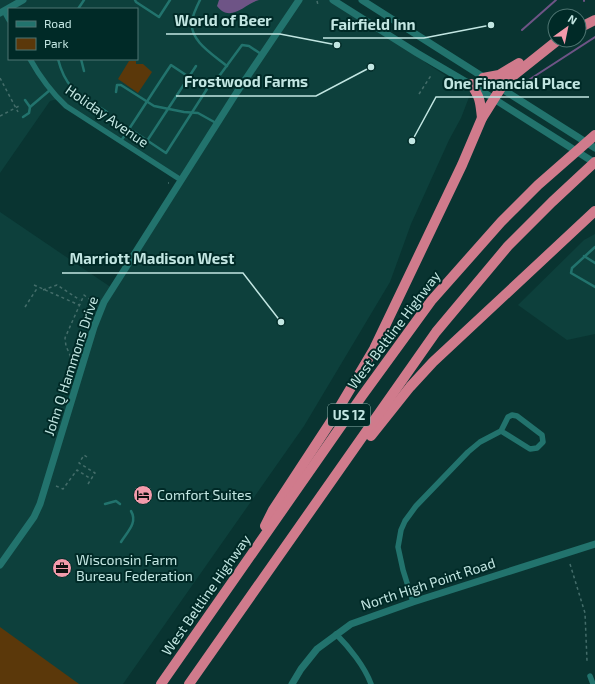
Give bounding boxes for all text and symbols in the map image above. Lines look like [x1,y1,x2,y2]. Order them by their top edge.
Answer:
callout: World of Beer [166,7,280,34]
legend [8,8,138,60]
north arrow [547,8,587,48]
text: World of Beer [174,11,272,29]
callout: Fairfield Inn [323,11,424,38]
text: N [566,12,580,27]
text: Fairfield Inn [330,15,416,33]
text: Road [44,16,72,30]
text: Park [44,36,69,50]
callout: Frostwood Farms [176,69,316,96]
callout: One Financial Place [436,70,589,97]
text: Frostwood Farms [184,72,308,90]
text: One Financial Place [443,74,581,92]
street label: Holiday Avenue [62,81,152,151]
callout: Marriott Madison West [62,246,243,273]
text: Marriott Madison West [70,249,234,267]
street label: West Beltline Highway [344,267,444,392]
street label: John Q Hammons Drive [40,294,101,438]
road number: US 12 [328,404,370,426]
hotel icon: Comfort Suites [132,484,154,506]
place label: Comfort Suites [157,486,252,503]
street label: West Beltline Highway [157,531,254,658]
place label: Wisconsin Farm Bureau Federation [76,551,193,584]
street label: North High Point Road [358,554,497,613]
office icon: Wisconsin Farm Bureau Federation [51,557,73,579]

